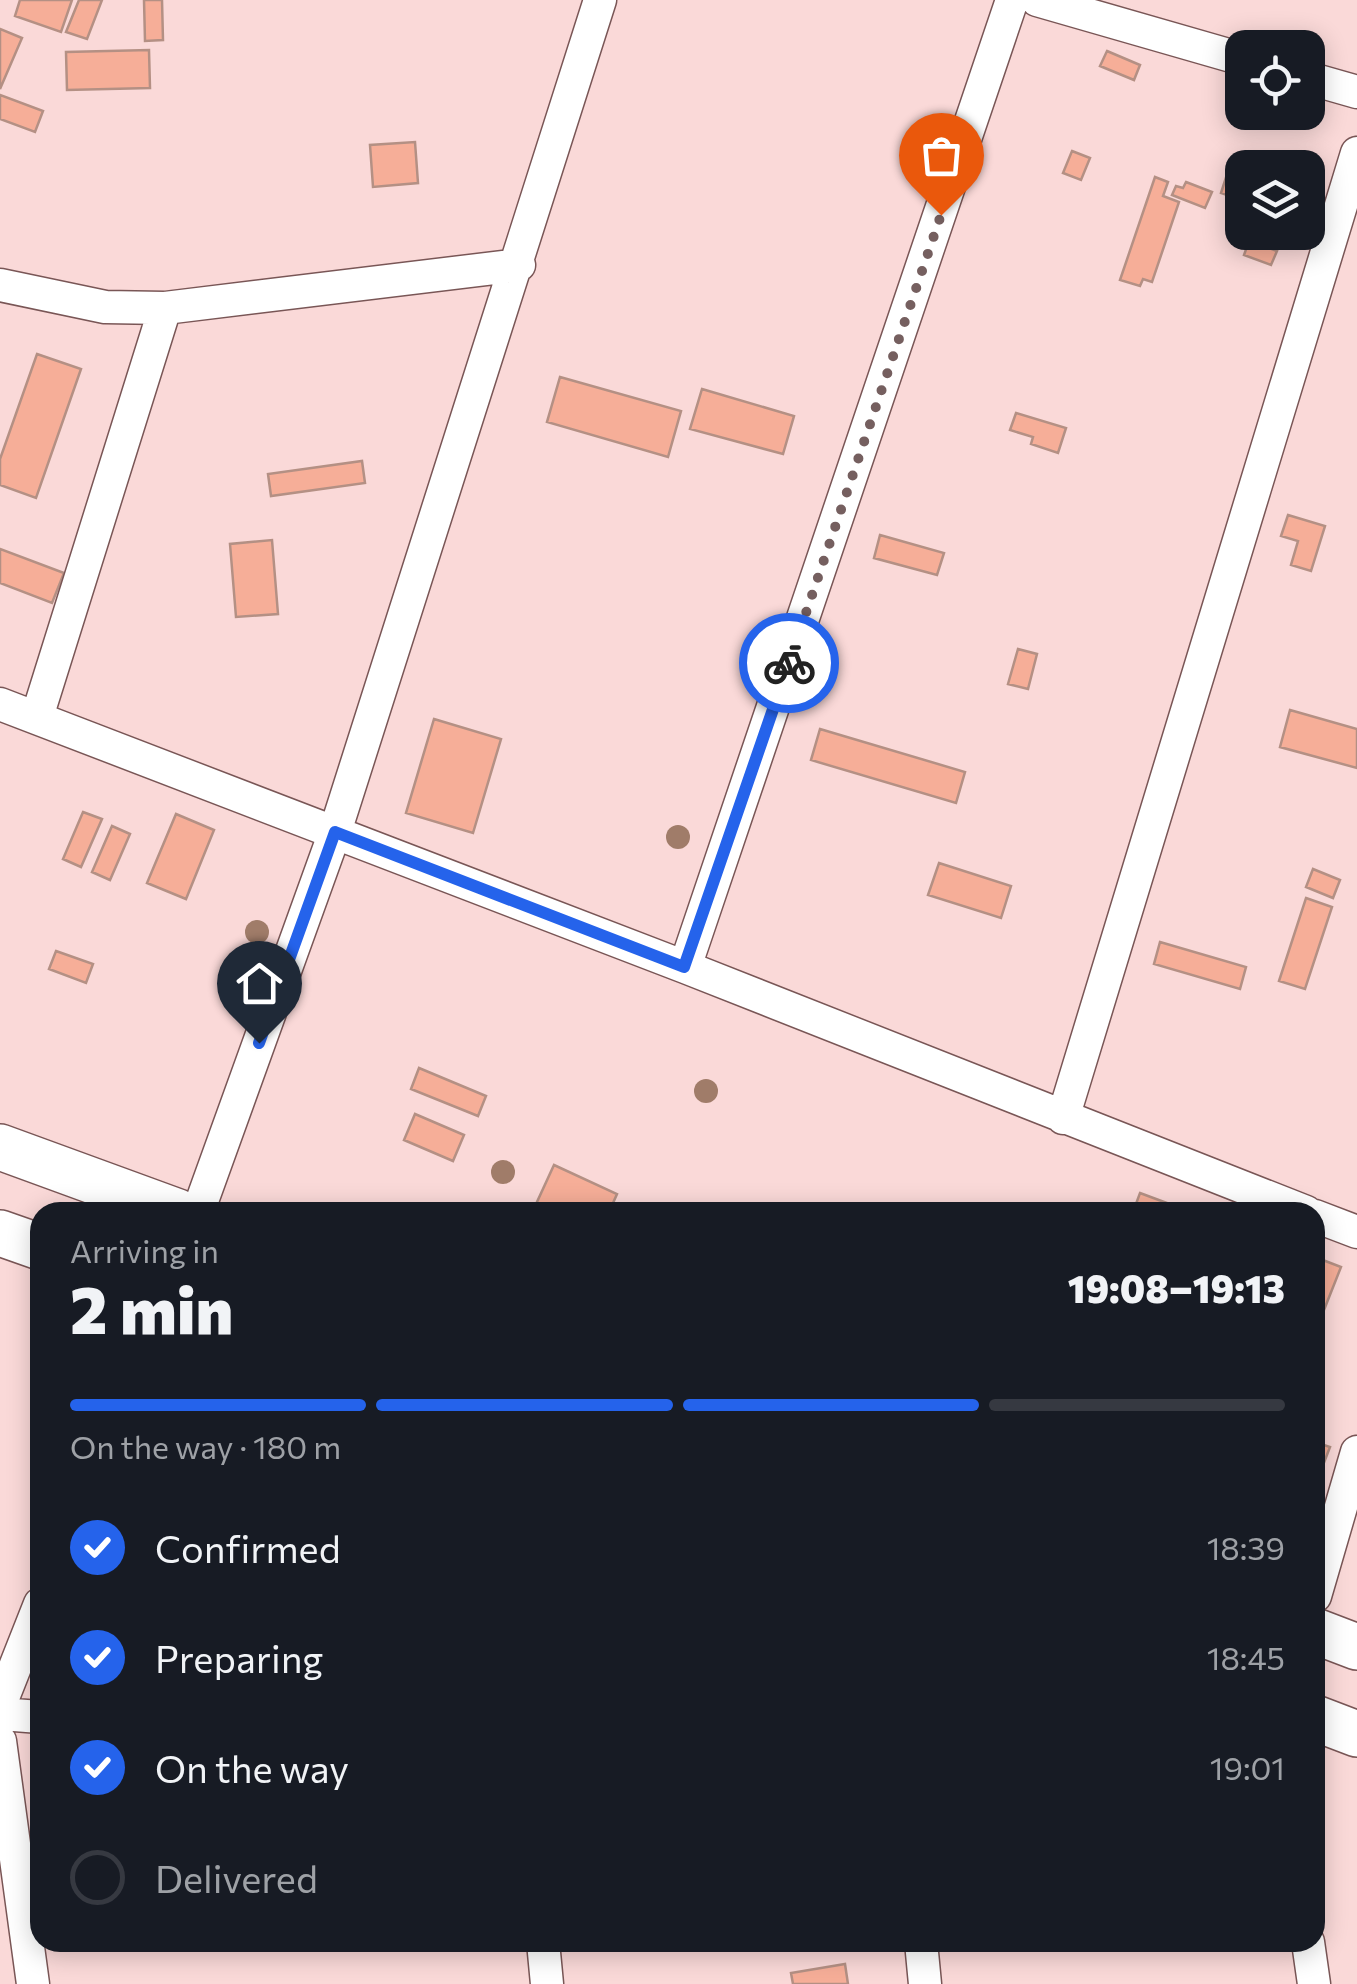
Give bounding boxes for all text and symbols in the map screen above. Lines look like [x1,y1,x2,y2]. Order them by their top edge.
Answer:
map controls [1225,30,1325,250]
button: locate [1225,30,1325,130]
pin [899,113,984,216]
icon: bag [914,128,969,183]
button: layers [1225,150,1325,250]
courier [739,613,839,713]
icon: bike [762,636,817,691]
pin [217,941,302,1044]
icon: home [232,956,287,1011]
text: Arriving in [70,1230,219,1270]
text: 19:08–19:13 [1068,1264,1285,1311]
text: 2 min [70,1268,233,1347]
text: On the way · 180 m [70,1426,341,1466]
icon: check [70,1520,125,1575]
text: Confirmed [155,1524,341,1571]
text: 18:39 [1207,1527,1285,1567]
icon: check [70,1630,125,1685]
text: Preparing [155,1634,323,1681]
text: 18:45 [1207,1637,1285,1677]
icon: check [70,1740,125,1795]
text: On the way [155,1744,349,1791]
text: 19:01 [1210,1747,1285,1787]
text: Delivered [155,1854,318,1901]

